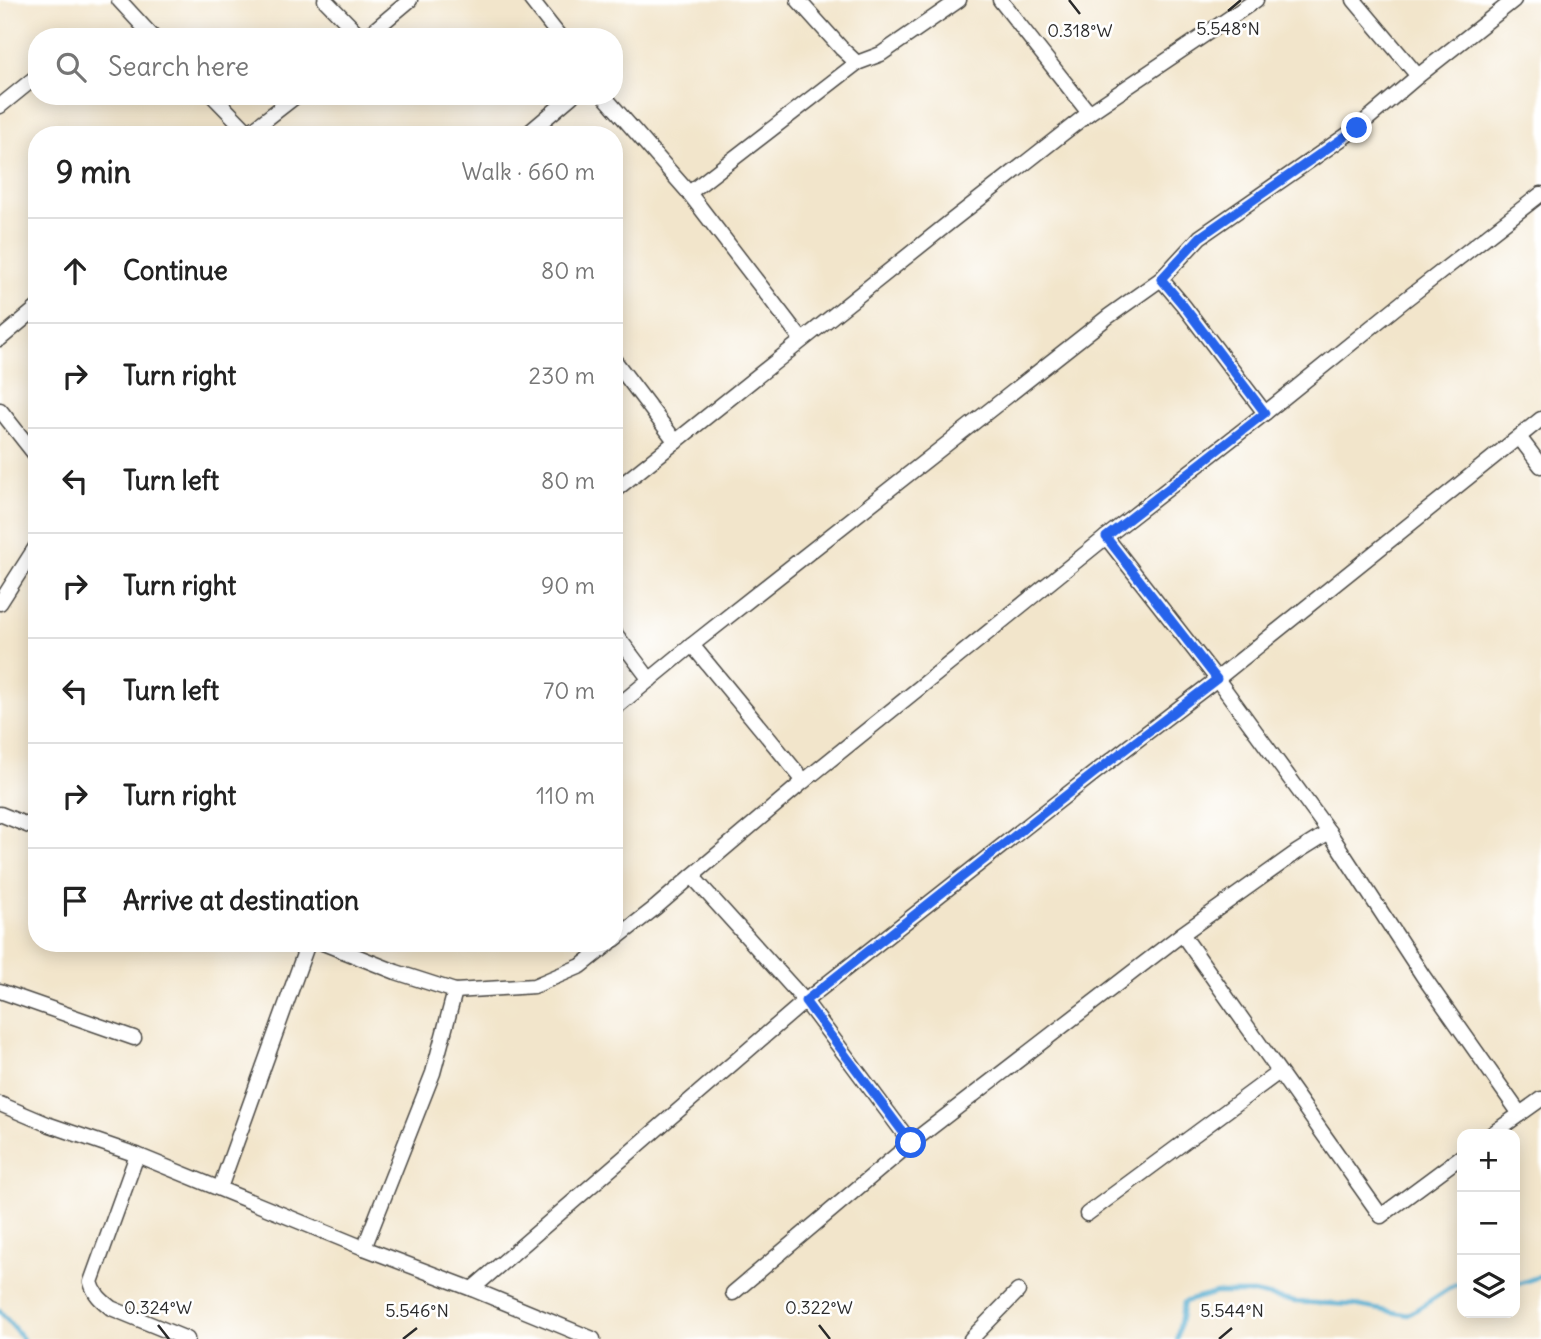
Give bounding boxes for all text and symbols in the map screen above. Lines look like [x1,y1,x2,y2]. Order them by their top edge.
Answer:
text: 5.548°N [1196,17,1260,40]
text: 0.318°W [1047,19,1113,42]
search box [28,28,623,105]
icon: search [52,48,90,86]
text: Search here [108,50,249,83]
route end [1341,112,1372,143]
text: 9 min [56,153,131,191]
text: Walk · 660 m [461,157,595,186]
icon: ahead [56,252,94,290]
text: Continue [123,254,228,287]
text: 80 m [541,256,595,285]
icon: right [56,357,94,395]
text: Turn right [123,359,236,392]
text: 230 m [529,361,595,390]
icon: left [56,462,94,500]
text: Turn left [123,464,219,497]
text: 80 m [541,466,595,495]
icon: right [56,567,94,605]
text: Turn right [123,569,236,602]
text: 90 m [541,571,595,600]
icon: left [56,672,94,710]
text: Turn left [123,674,219,707]
text: 70 m [543,676,595,705]
icon: right [56,777,94,815]
text: Turn right [123,779,236,812]
text: 110 m [536,781,595,810]
icon: arrive [56,882,94,920]
text: Arrive at destination [123,884,359,917]
route start [895,1127,926,1158]
map controls [1457,1129,1520,1318]
button: + [1457,1129,1520,1192]
button: − [1457,1192,1520,1255]
button: layers [1457,1255,1520,1318]
text: 0.324°W [124,1296,192,1319]
text: 0.322°W [785,1296,853,1319]
text: 5.546°N [385,1299,449,1322]
text: 5.544°N [1200,1299,1264,1322]

